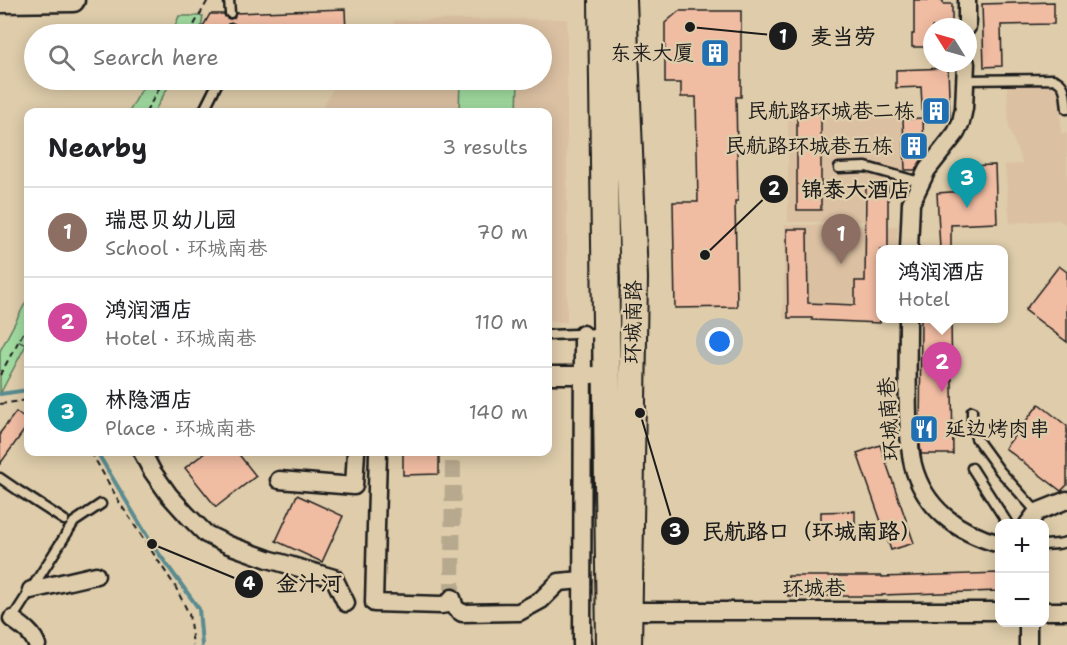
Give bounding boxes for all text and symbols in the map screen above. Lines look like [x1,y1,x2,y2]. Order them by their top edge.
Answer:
callout: 麦当劳 [768,16,888,56]
north arrow [923,18,977,72]
text: 麦当劳 [810,22,876,51]
search box [24,24,552,90]
text: 1 [779,25,787,49]
building icon: 东来大厦 [699,37,731,69]
place label: 东来大厦 [610,39,694,67]
icon: search [45,41,78,74]
text: Search here [93,43,219,72]
building icon: 民航路环城巷二栋 [920,95,952,127]
place label: 民航路环城巷二栋 [747,97,915,125]
text: Nearby [48,130,147,165]
building icon: 民航路环城巷五栋 [898,130,930,162]
place label: 民航路环城巷五栋 [725,132,893,160]
text: 3 results [442,134,528,160]
pin: 3 [948,158,986,208]
callout: 锦泰大酒店 [759,169,923,209]
text: 锦泰大酒店 [801,175,911,204]
text: 2 [768,177,781,201]
text: 瑞思贝幼儿园 [105,205,237,234]
pin: 1 [822,214,860,264]
text: 1 [63,219,72,245]
text: 70 m [476,219,528,245]
text: School · 环城南巷 [105,235,267,261]
popup [876,245,1008,323]
text: 鸿润酒店 [898,257,986,286]
street label: 环城南路 [618,280,648,364]
text: Hotel [898,286,950,312]
text: 鸿润酒店 [105,295,193,324]
text: 2 [61,309,75,335]
text: 110 m [474,309,528,335]
text: Hotel · 环城南巷 [105,325,256,351]
your location [705,327,734,356]
pin: 2 [922,342,962,392]
street label: 环城南巷 [872,376,906,462]
text: 林隐酒店 [105,385,193,414]
text: 3 [61,399,75,425]
text: 140 m [469,399,528,425]
restaurant icon: 延边烤肉串 [908,413,940,445]
text: Place · 环城南巷 [105,415,255,441]
place label: 延边烤肉串 [945,415,1050,443]
callout: 民航路口（环城南路） [660,511,934,551]
text: 民航路口（环城南路） [702,517,922,546]
text: 3 [669,519,681,543]
map controls [995,519,1049,627]
button: + [995,519,1049,573]
callout: 金汁河 [234,564,354,604]
text: 金汁河 [276,569,342,598]
text: 4 [243,572,256,596]
button: − [995,573,1049,627]
street label: 环城巷 [783,574,846,602]

